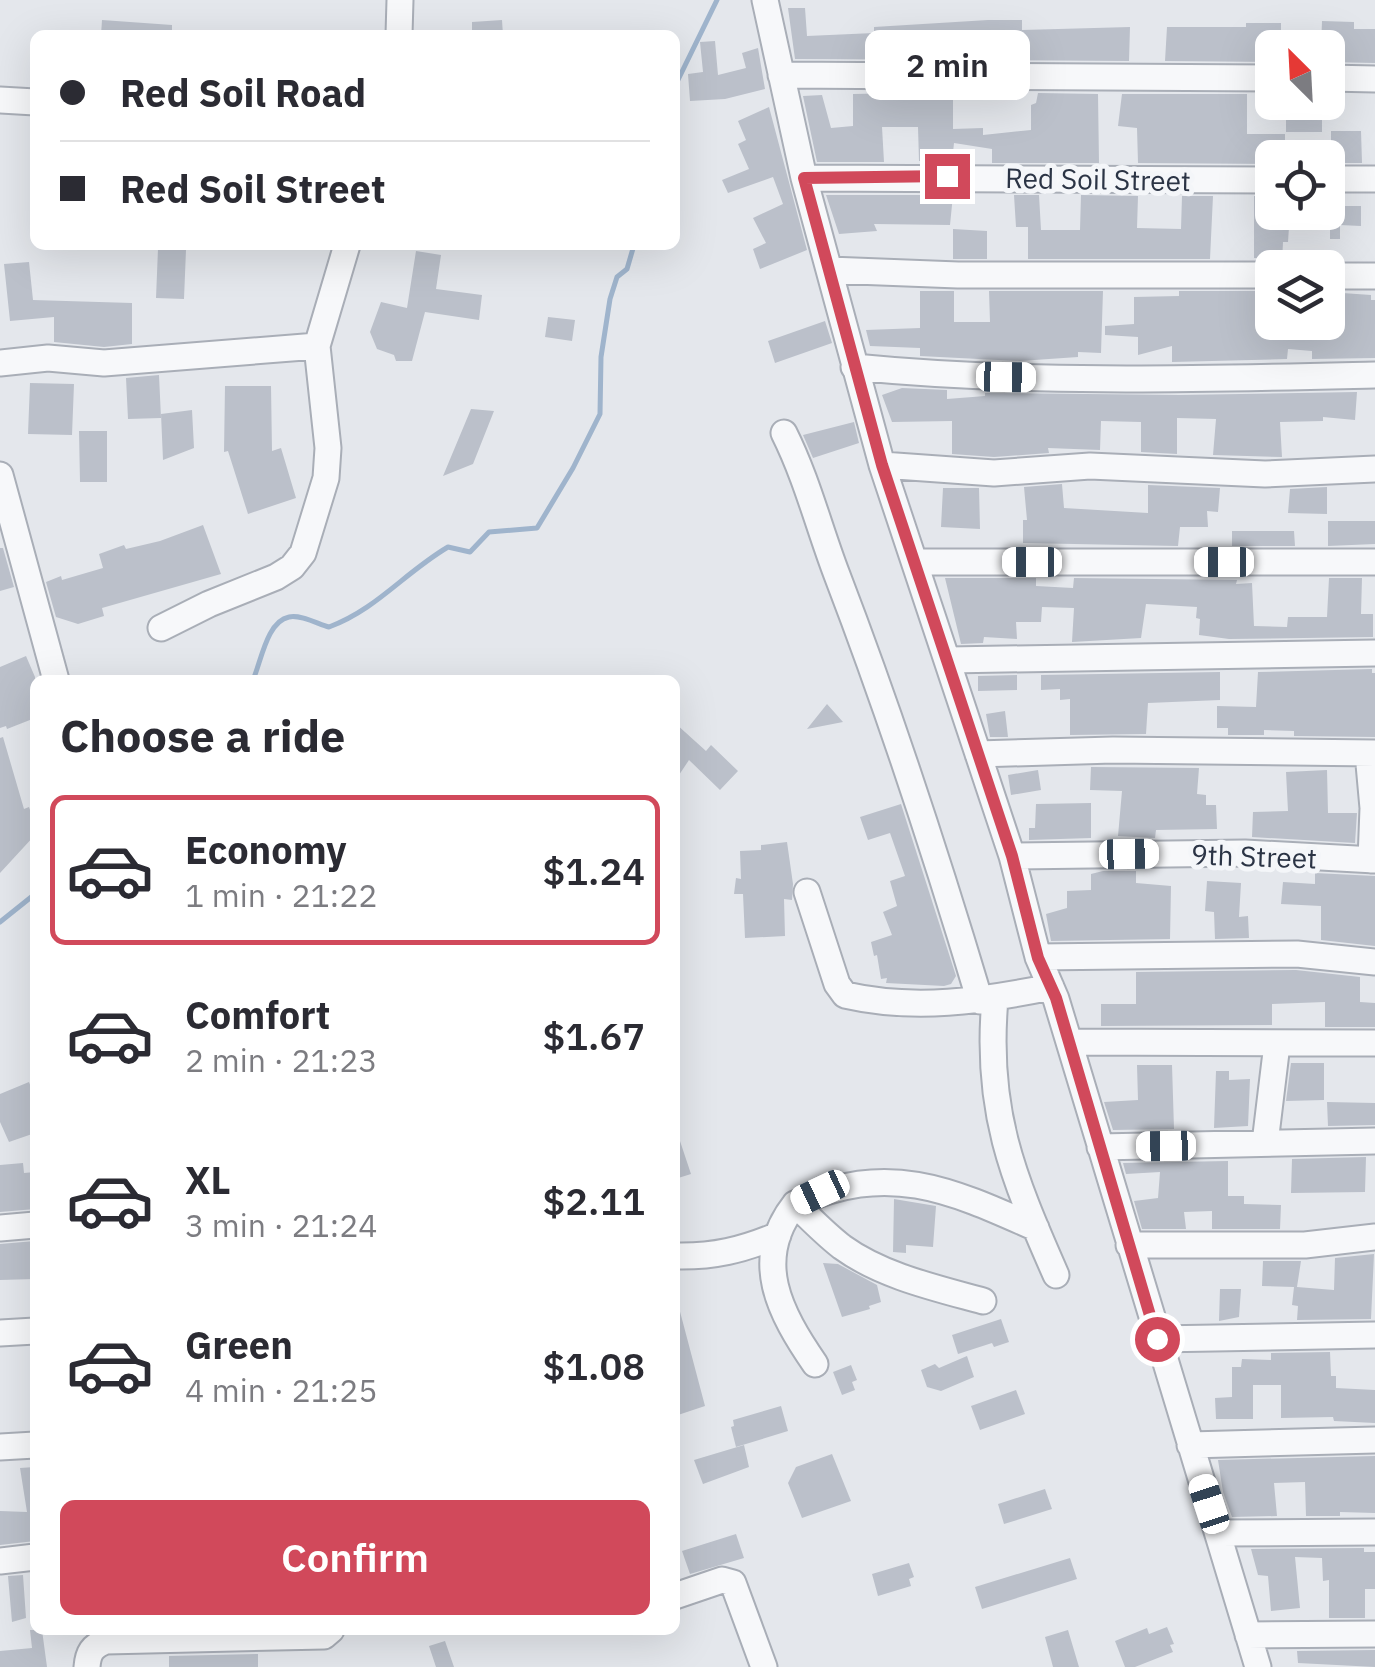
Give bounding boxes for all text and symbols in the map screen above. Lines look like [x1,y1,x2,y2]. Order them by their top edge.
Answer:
north arrow [1255,30,1345,120]
map controls [1255,30,1345,340]
callout: 2 min [864,31,1030,101]
text: 2 min [906,44,989,86]
text: Red Soil Road [120,68,366,117]
button: locate [1255,140,1345,230]
route end [925,154,970,199]
street label: Red Soil Street [1005,159,1191,199]
text: Red Soil Street [120,164,385,213]
button: layers [1255,250,1345,340]
car [976,361,1036,393]
car [1002,547,1062,577]
car [1194,547,1254,577]
text: Choose a ride [60,706,345,764]
icon: car [65,825,155,915]
text: Economy [185,825,347,874]
street label: 9th Street [1190,835,1318,877]
car [1099,838,1159,870]
text: $1.24 [542,846,645,895]
text: 1 min · 21:22 [185,874,378,916]
icon: car [65,990,155,1080]
text: Comfort [185,990,330,1039]
text: $1.67 [542,1011,645,1060]
text: 2 min · 21:23 [185,1039,378,1081]
car [1136,1130,1196,1162]
icon: car [65,1155,155,1245]
text: XL [185,1155,231,1204]
car [786,1166,854,1218]
text: $2.11 [542,1176,645,1225]
text: 3 min · 21:24 [185,1204,378,1246]
route start [1135,1317,1180,1362]
icon: car [65,1320,155,1410]
text: Green [185,1320,293,1369]
text: $1.08 [542,1341,645,1390]
text: 4 min · 21:25 [185,1369,378,1411]
car [1185,1471,1233,1537]
button: Confirm [60,1500,650,1615]

